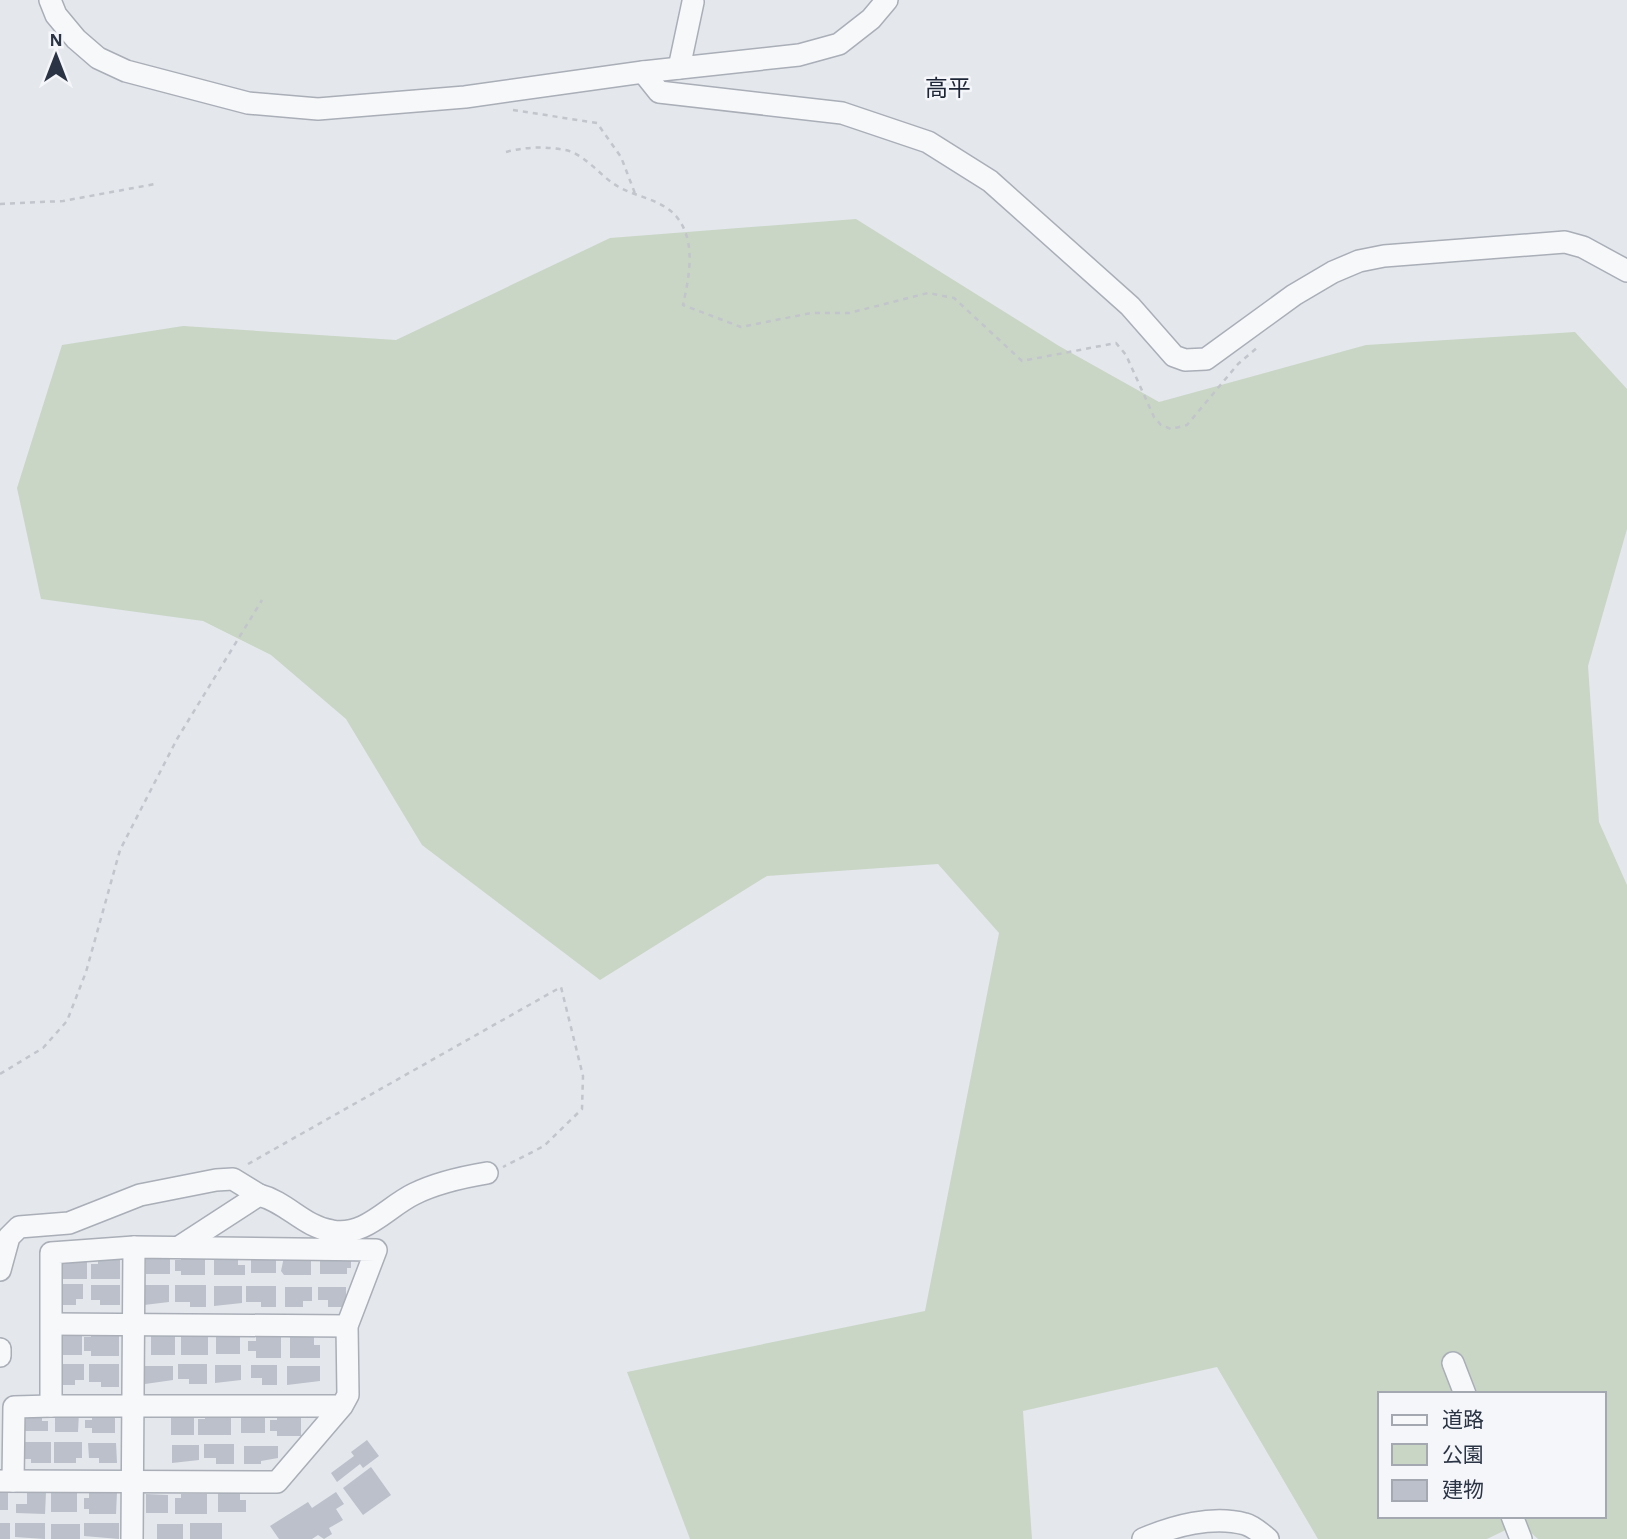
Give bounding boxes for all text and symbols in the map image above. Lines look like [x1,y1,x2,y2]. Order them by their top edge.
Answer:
north arrow [21,21,91,91]
text: N [49,31,63,50]
district label: 高平 [925,76,971,101]
legend [1378,1392,1606,1518]
text: 道路 [1442,1409,1484,1431]
text: 公園 [1442,1445,1484,1466]
text: 建物 [1442,1479,1484,1501]

